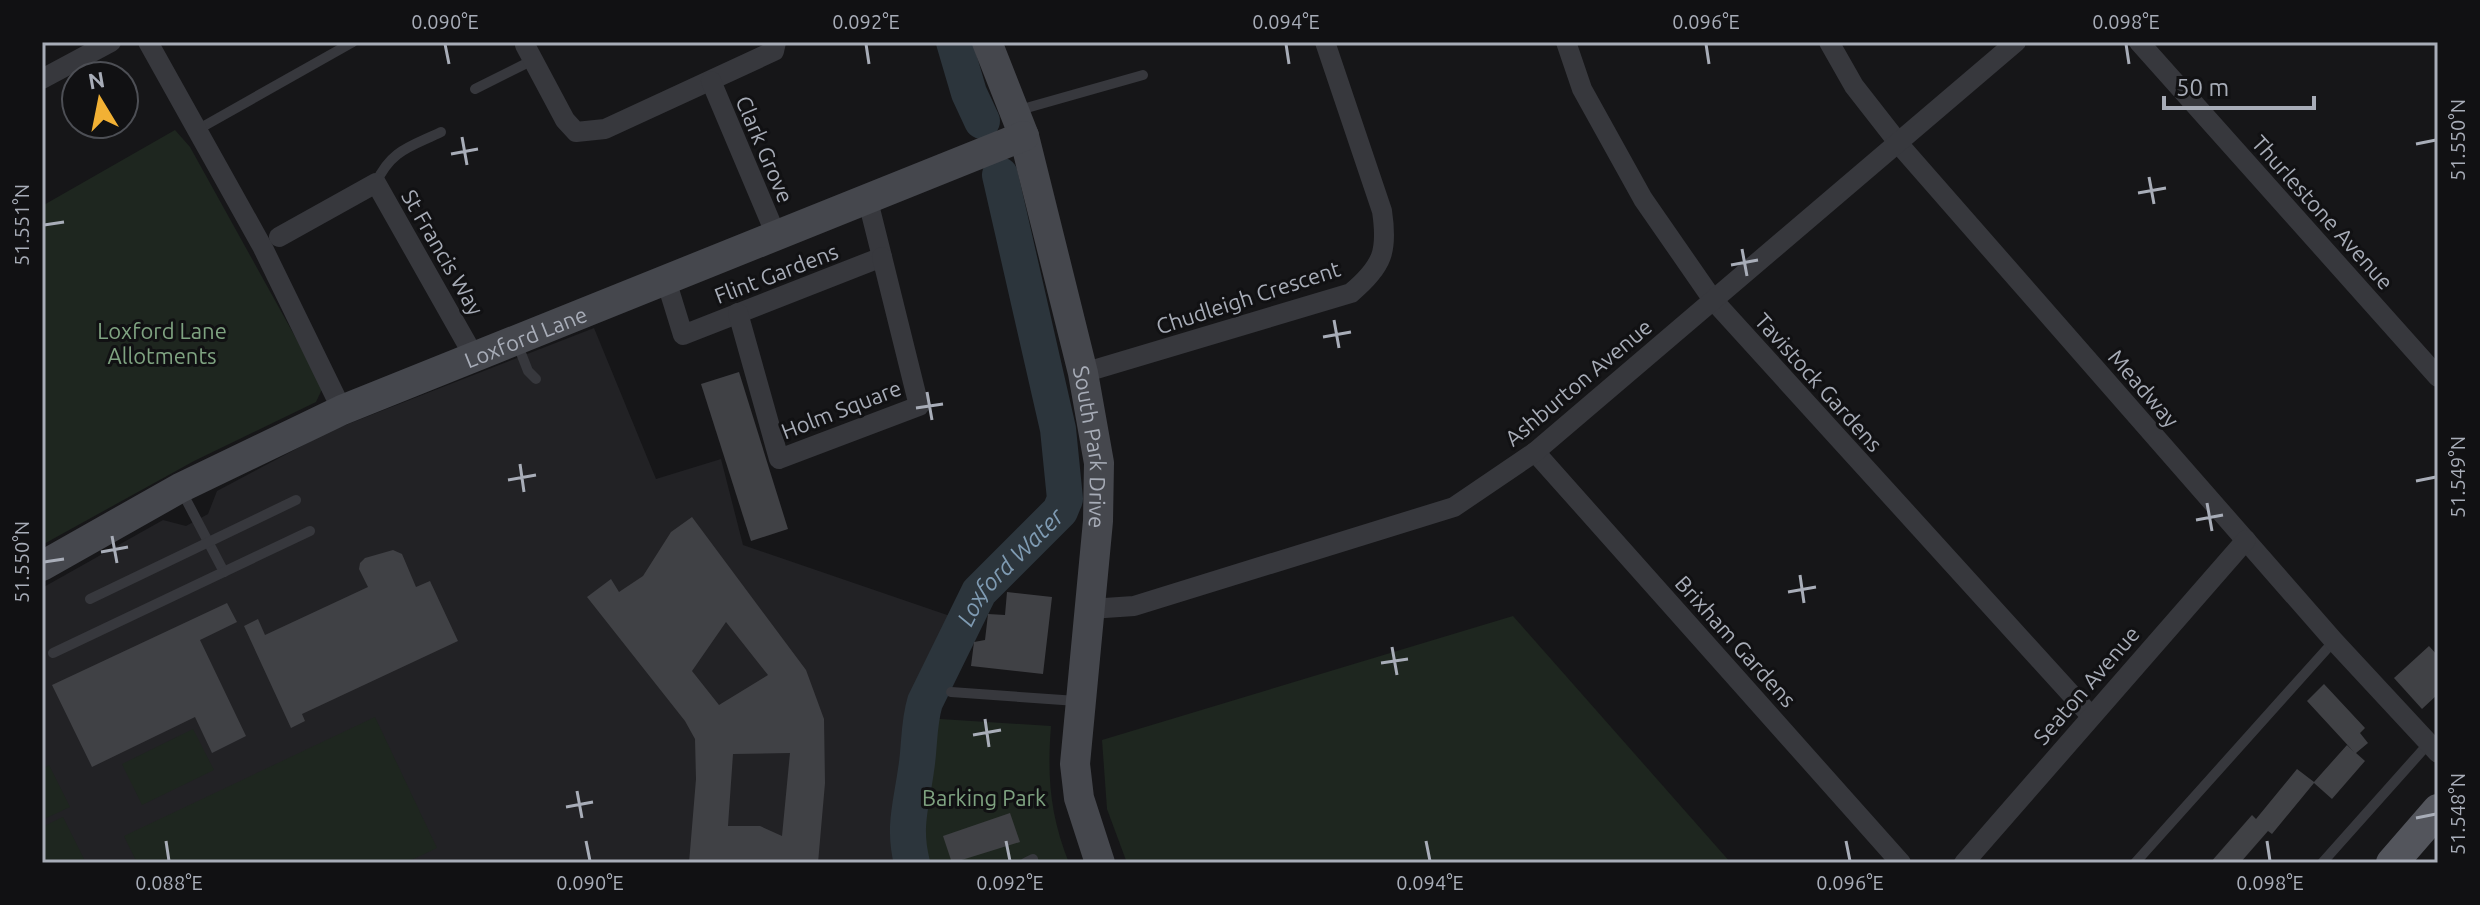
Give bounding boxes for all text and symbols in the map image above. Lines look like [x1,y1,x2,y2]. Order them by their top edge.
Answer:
text: 0.090°E [411,10,479,33]
text: 0.092°E [832,10,900,33]
text: 0.094°E [1252,10,1320,33]
text: 0.096°E [1672,10,1740,33]
text: 0.098°E [2092,10,2160,33]
north arrow [60,60,140,140]
scale bar [2164,60,2314,110]
text: N [86,66,107,94]
text: 50 m [2176,74,2229,101]
street label: Clark Grove [731,92,799,206]
text: 51.550°N [2446,99,2469,181]
street label: Thurlestone Avenue [2247,130,2399,294]
text: 51.551°N [10,184,33,266]
street label: St Francis Way [397,185,489,319]
street label: Flint Gardens [711,238,841,308]
street label: Chudleigh Crescent [1153,255,1343,339]
street label: Loxford Lane [461,301,590,372]
street label: Tavistock Gardens [1750,308,1888,456]
street label: Ashburton Avenue [1500,313,1656,451]
park label: Loxford Lane Allotments [97,318,227,368]
street label: Meadway [2104,344,2185,432]
street label: South Park Drive [1069,363,1112,530]
street label: Holm Square [777,375,905,443]
text: 51.549°N [2446,436,2469,518]
water label: Loxford Water [951,502,1069,630]
text: 51.550°N [10,521,33,603]
street label: Brixham Gardens [1671,570,1801,712]
street label: Seaton Avenue [2028,621,2144,749]
text: 51.548°N [2446,773,2469,855]
park label: Barking Park [922,785,1046,810]
text: 0.088°E [135,871,203,894]
text: 0.090°E [556,871,624,894]
text: 0.092°E [976,871,1044,894]
text: 0.094°E [1396,871,1464,894]
text: 0.096°E [1816,871,1884,894]
text: 0.098°E [2236,871,2304,894]

